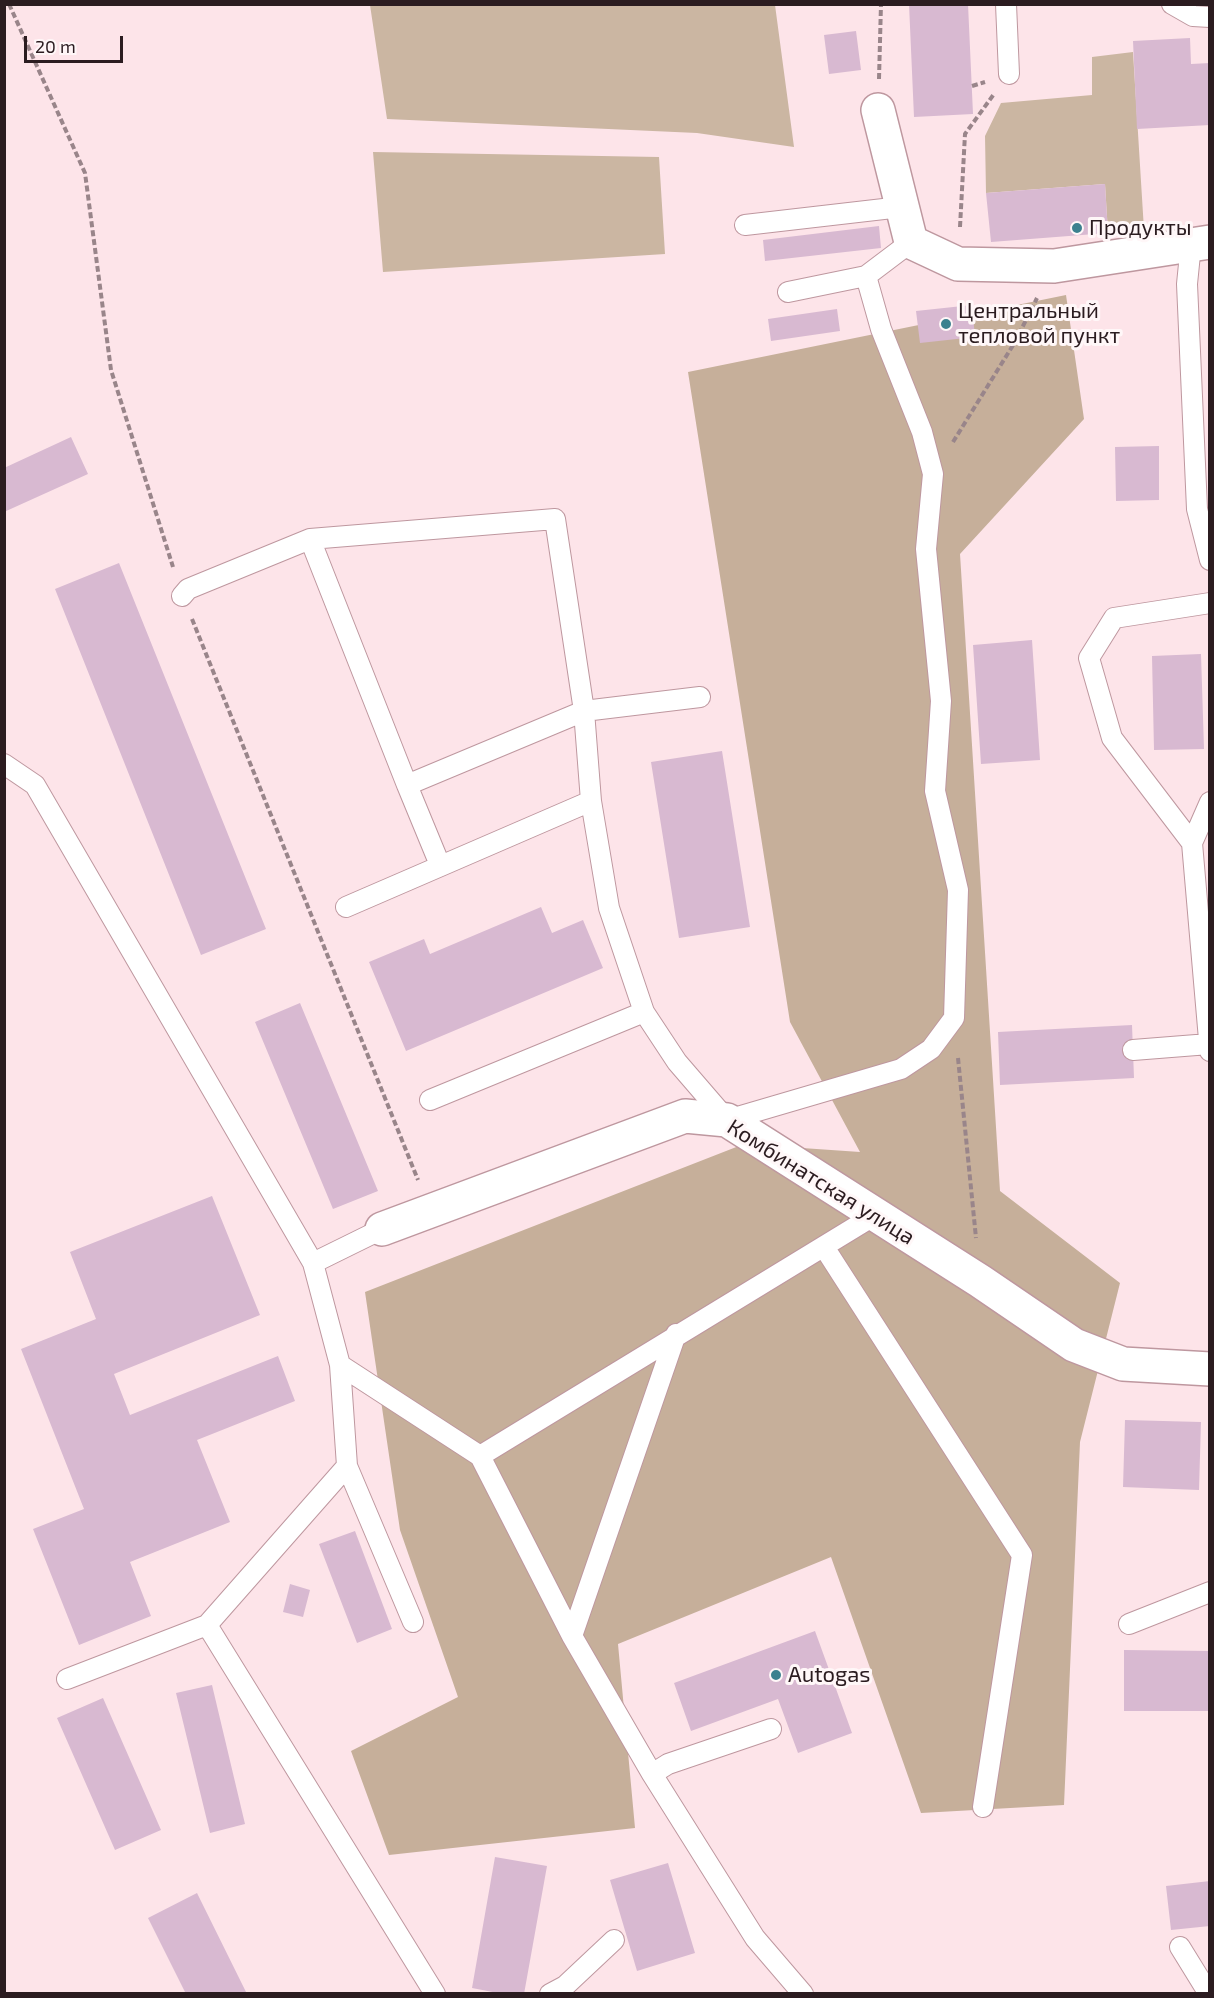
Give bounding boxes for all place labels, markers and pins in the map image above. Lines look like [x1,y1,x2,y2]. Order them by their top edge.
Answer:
place label: Продукты [1089,215,1192,241]
marker: Продукты [1070,221,1084,235]
place label: Центральный тепловой пункт [958,298,1120,350]
marker: Центральный тепловой пункт [939,317,953,331]
place label: Autogas [788,1662,871,1688]
marker: Autogas [769,1668,783,1682]

